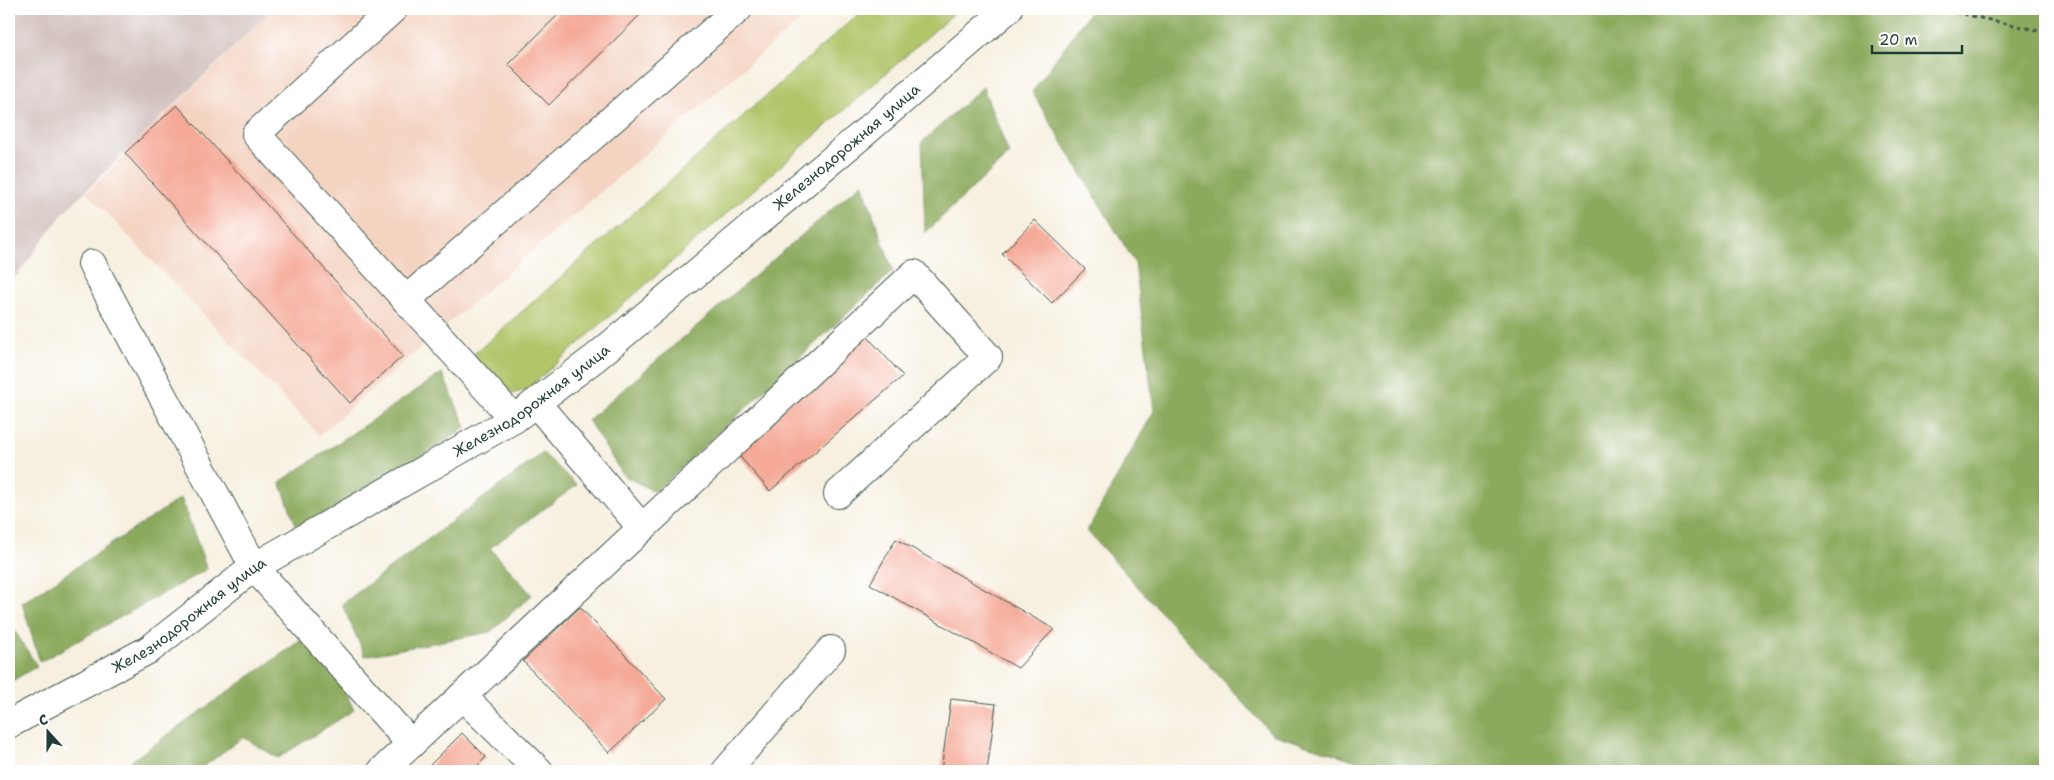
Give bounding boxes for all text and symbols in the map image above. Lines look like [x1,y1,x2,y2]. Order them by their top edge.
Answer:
scale bar [1872,22,1962,54]
text: 20 m [1879,30,1918,50]
street label: Железнодорожная улица [769,79,925,215]
street label: Железнодорожная улица [449,339,615,462]
street label: Железнодорожная улица [108,552,270,678]
north arrow [22,708,72,758]
text: С [36,710,51,730]

